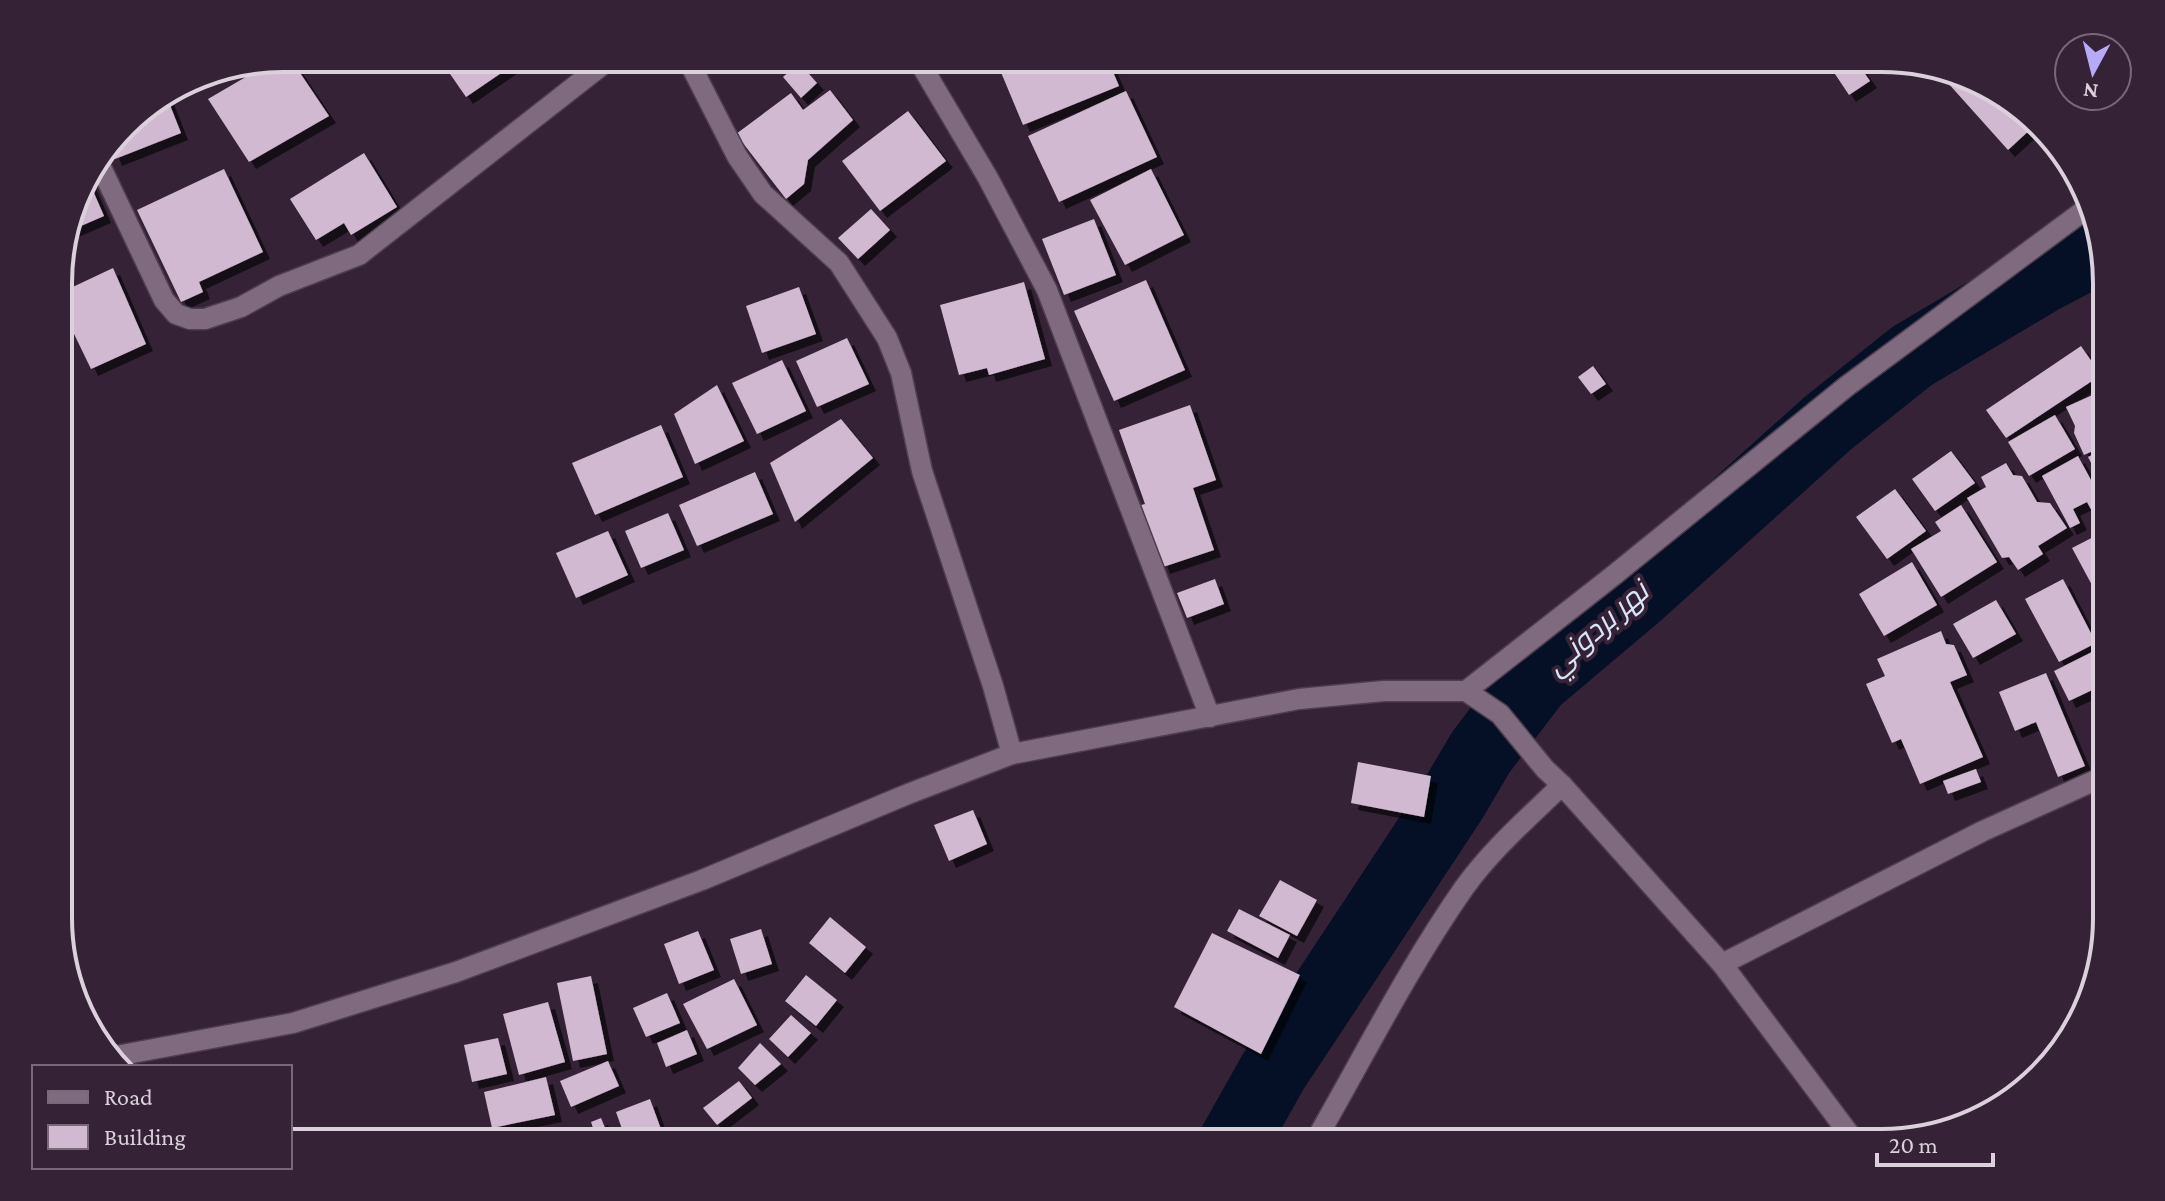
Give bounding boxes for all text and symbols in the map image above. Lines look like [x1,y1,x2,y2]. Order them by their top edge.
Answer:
north arrow [2053,32,2133,112]
text: N [2082,78,2100,105]
water label: نهر بردوني [1539,572,1661,686]
legend [32,1065,292,1169]
text: Road [104,1083,153,1110]
scale bar [1877,1117,1993,1167]
text: Building [104,1123,186,1150]
text: 20 m [1889,1131,1938,1158]

